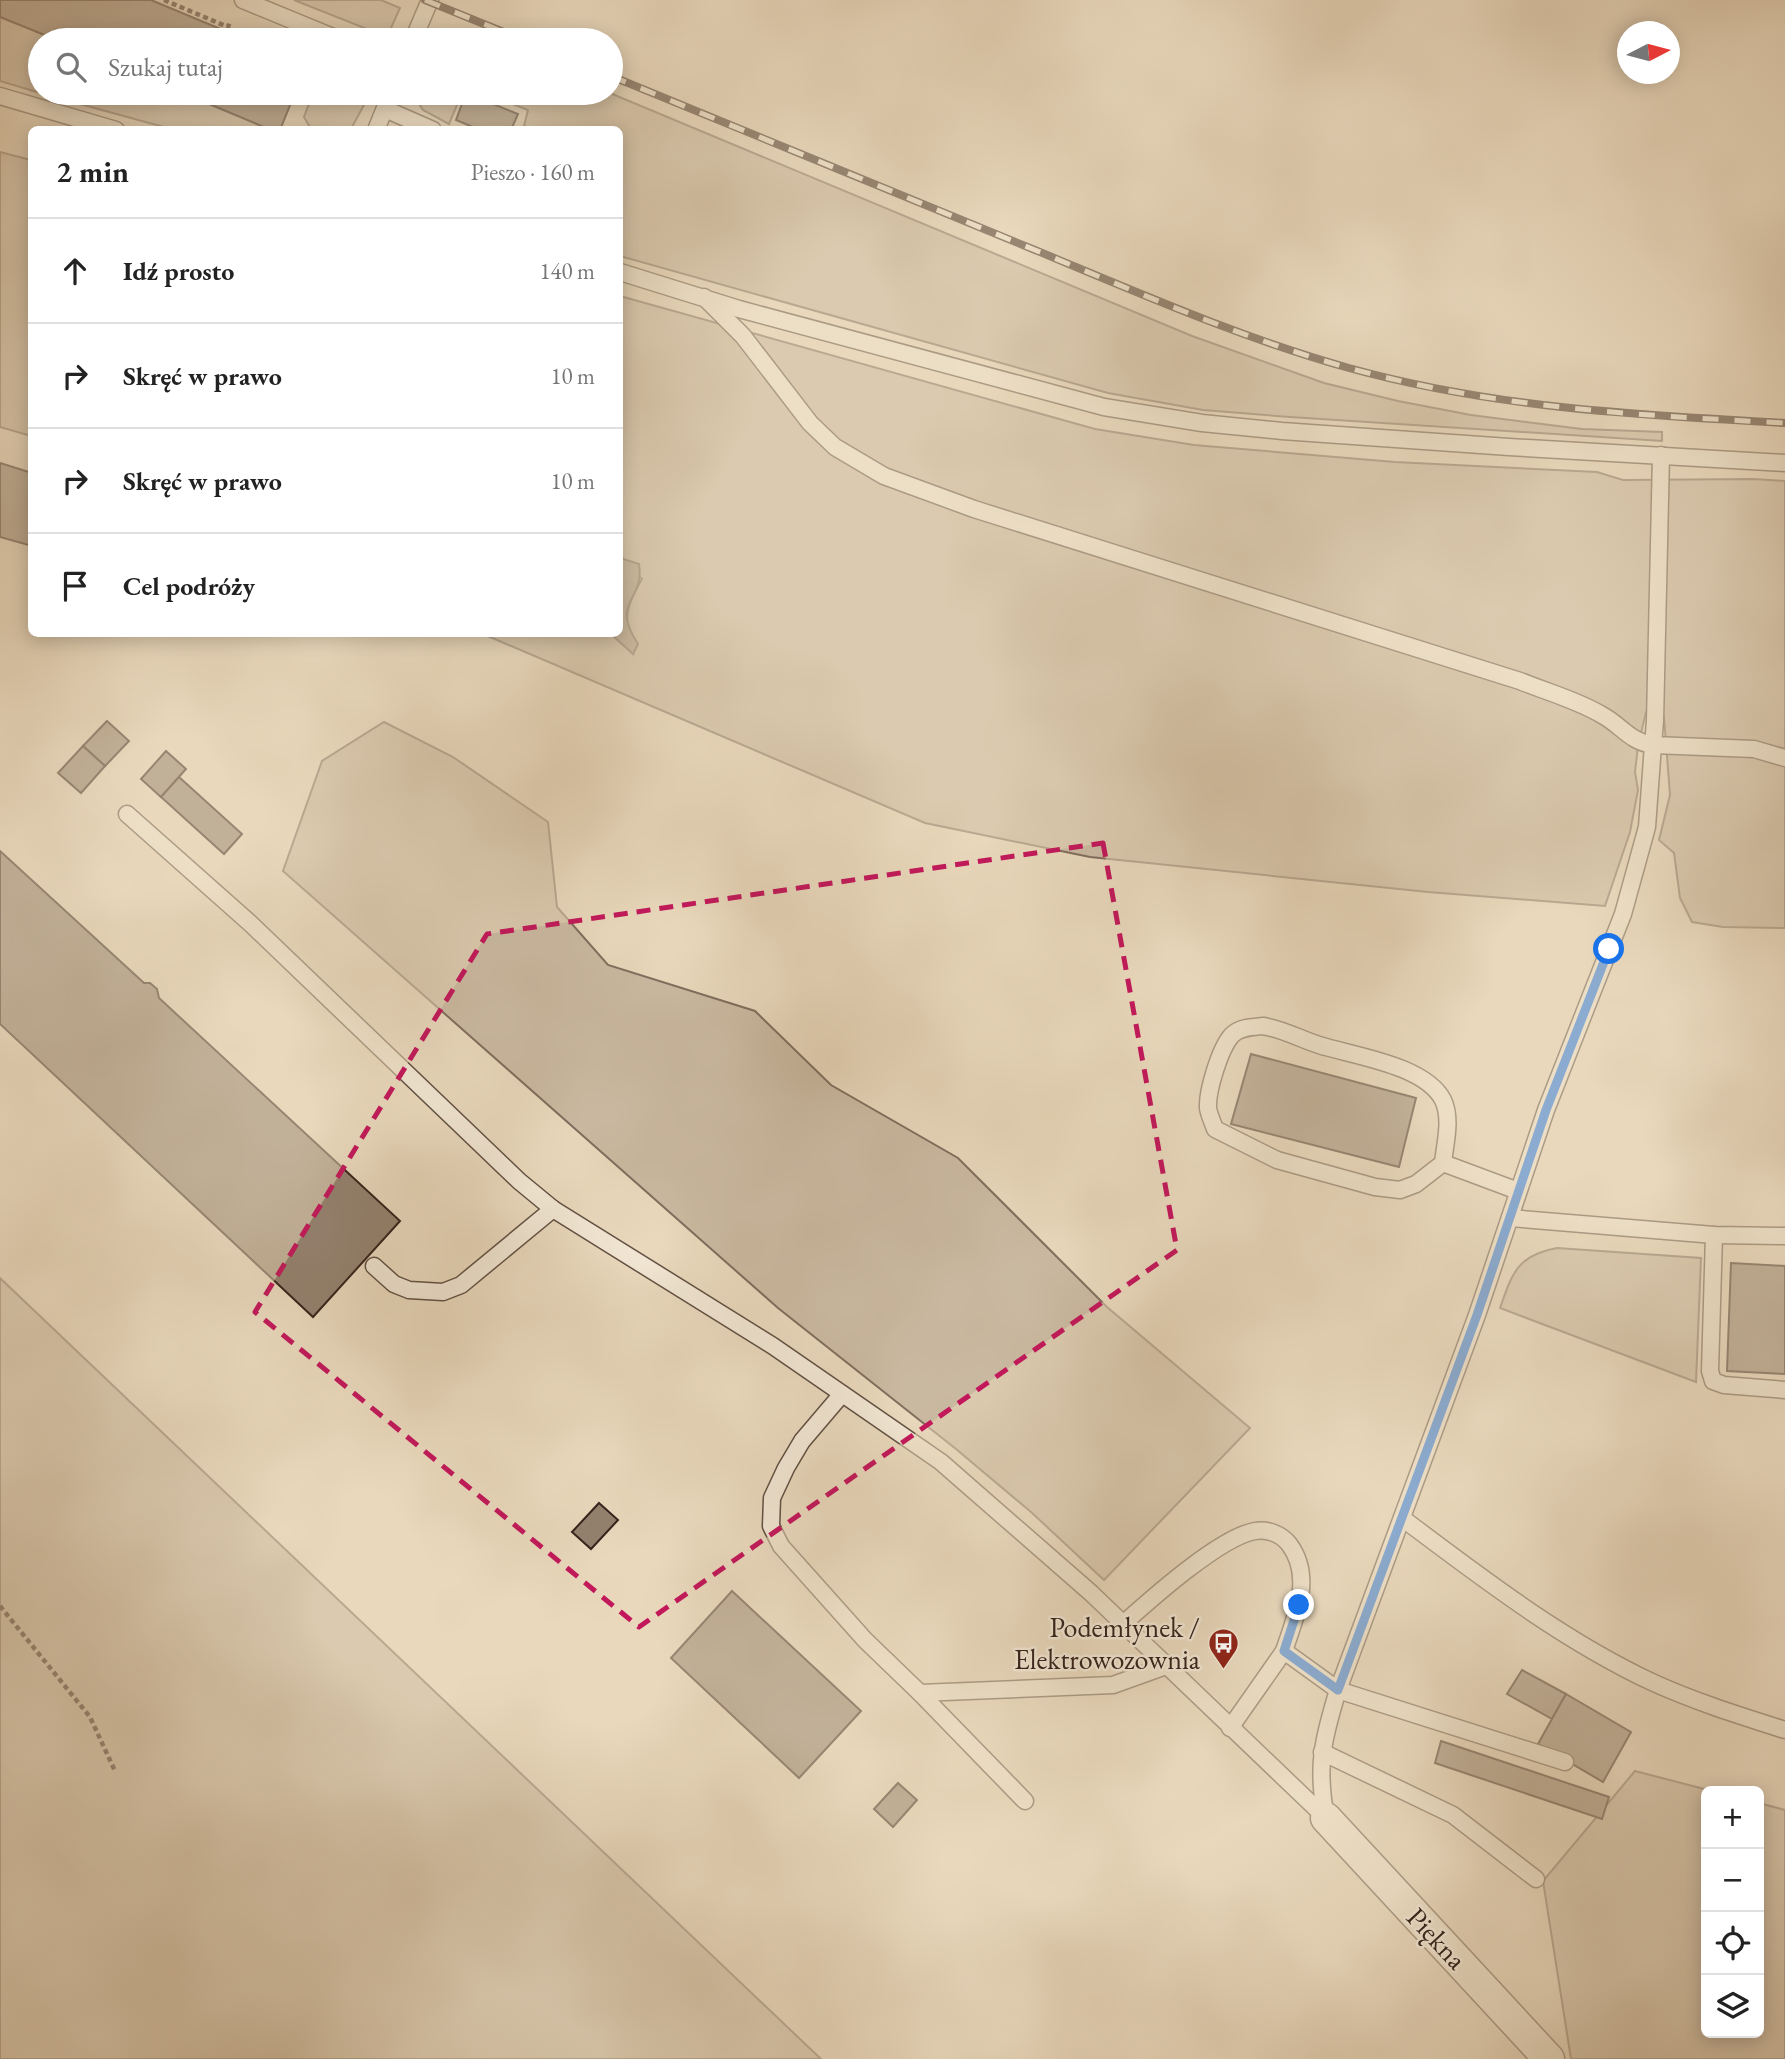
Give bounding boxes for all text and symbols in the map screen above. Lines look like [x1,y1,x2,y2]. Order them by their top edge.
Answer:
north arrow [1617,21,1680,84]
search box [28,28,623,105]
icon: search [52,48,90,86]
text: Szukaj tutaj [108,50,223,84]
text: 2 min [56,152,129,191]
text: Pieszo · 160 m [471,157,595,187]
icon: ahead [56,252,94,290]
text: Idź prosto [123,254,234,288]
text: 140 m [539,256,595,286]
icon: right [56,357,94,395]
text: Skręć w prawo [123,359,282,393]
text: 10 m [550,361,595,391]
icon: right [56,462,94,500]
text: Skręć w prawo [123,464,282,498]
text: 10 m [550,466,595,496]
icon: arrive [56,567,94,605]
text: Cel podróży [123,569,255,603]
route start [1593,933,1624,964]
route end [1283,1589,1314,1620]
place label: Podemłynek / Elektrowozownia [1014,1609,1201,1677]
bus stop icon: Podemłynek / Elektrowozownia [1206,1626,1240,1670]
map controls [1701,1786,1764,2038]
button: + [1701,1786,1764,1849]
button: − [1701,1849,1764,1912]
street label: Piękna [1399,1899,1475,1977]
button: locate [1701,1912,1764,1975]
button: layers [1701,1975,1764,2038]

